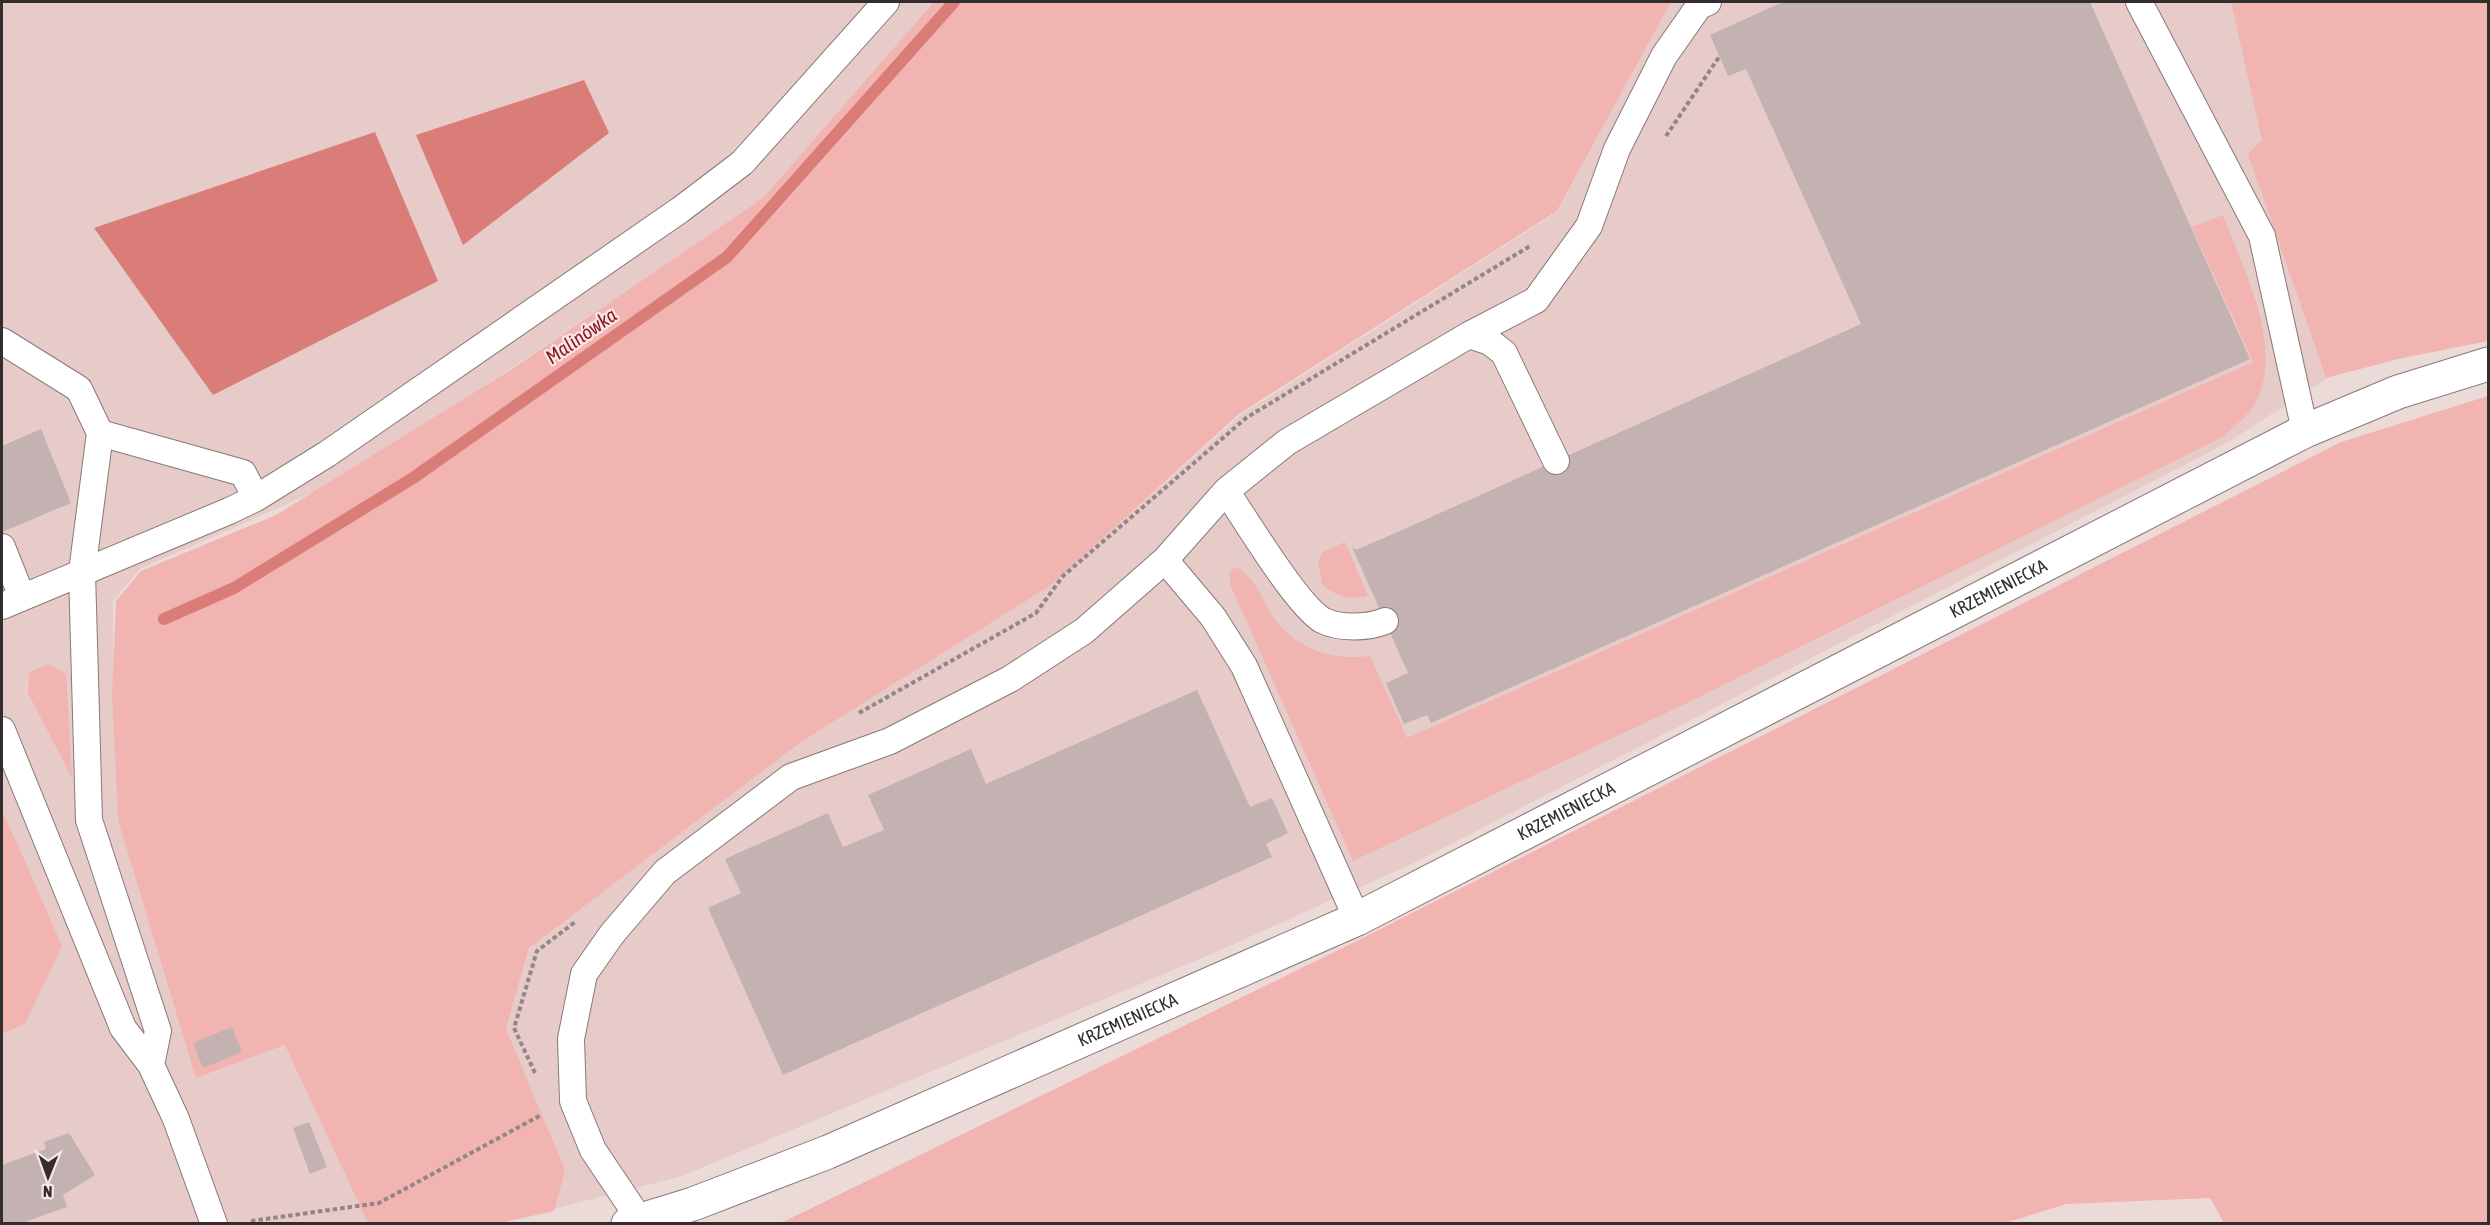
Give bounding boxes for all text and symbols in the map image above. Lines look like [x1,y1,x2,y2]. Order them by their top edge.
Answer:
water label: Malinówka [541,303,621,368]
street label: KRZEMIENIECKA [1946,555,2050,622]
street label: KRZEMIENIECKA [1514,777,1618,845]
street label: KRZEMIENIECKA [1074,988,1181,1051]
north arrow [18,1147,78,1207]
text: N [43,1183,53,1201]

